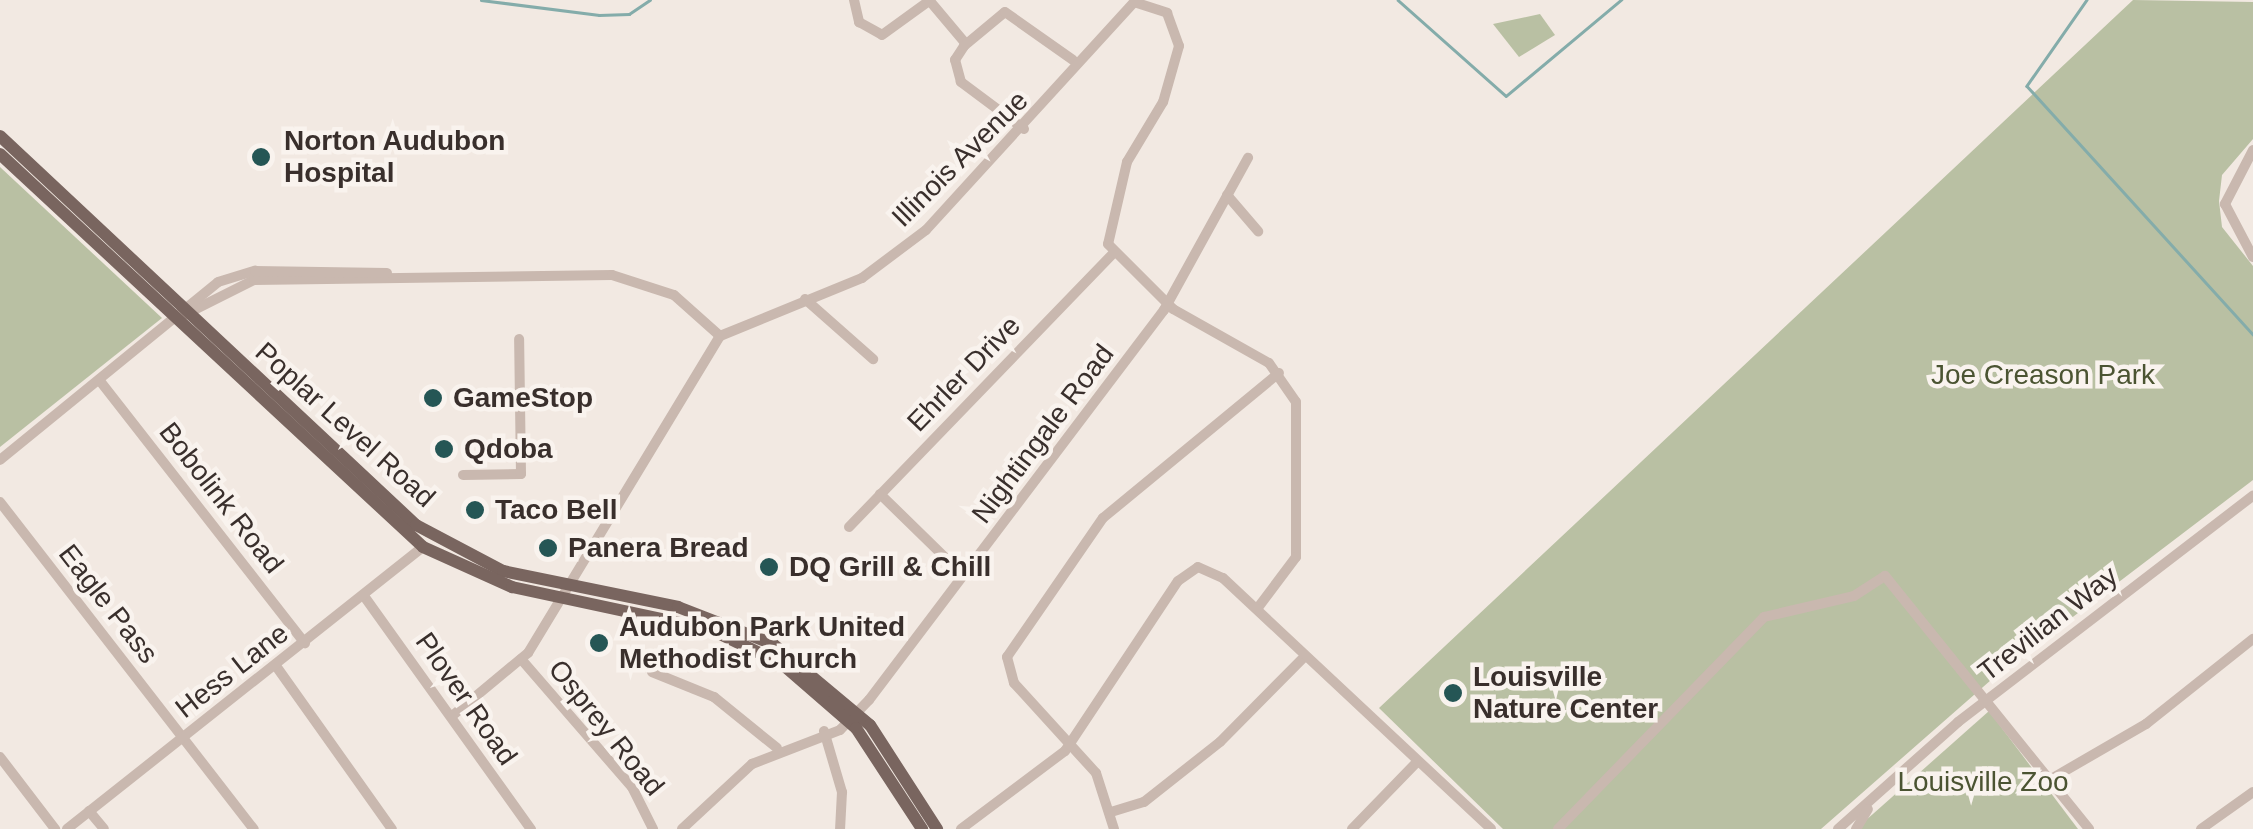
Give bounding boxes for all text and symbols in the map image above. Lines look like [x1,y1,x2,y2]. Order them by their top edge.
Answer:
street label: Illinois Avenue [884,83,1036,235]
place label: Norton Audubon Hospital [284,124,506,190]
marker: Norton Audubon Hospital [248,144,274,170]
street label: Ehrler Drive [901,309,1027,439]
street label: Poplar Level Road [248,335,442,515]
street label: Nightingale Road [965,338,1121,530]
park label: Joe Creason Park [1931,358,2155,392]
place label: GameStop [453,381,593,415]
marker: GameStop [422,387,444,409]
street label: Bobolink Road [152,416,290,580]
place label: Qdoba [464,432,553,466]
marker: Qdoba [433,438,455,460]
place label: Taco Bell [495,493,617,527]
marker: Taco Bell [464,499,486,521]
place label: Panera Bread [568,531,749,565]
marker: Panera Bread [537,537,559,559]
street label: Eagle Pass [51,538,165,670]
place label: DQ Grill & Chill [789,550,991,584]
marker: DQ Grill & Chill [758,556,780,578]
street label: Trevilian Way [1972,559,2124,689]
place label: Audubon Park United Methodist Church [619,610,905,676]
street label: Hess Lane [169,617,295,725]
street label: Plover Road [408,626,524,772]
marker: Audubon Park United Methodist Church [588,632,610,654]
street label: Osprey Road [541,653,671,803]
place label: Louisville Nature Center [1473,660,1658,726]
marker: Louisville Nature Center [1442,682,1464,704]
park label: Louisville Zoo [1897,765,2069,799]

